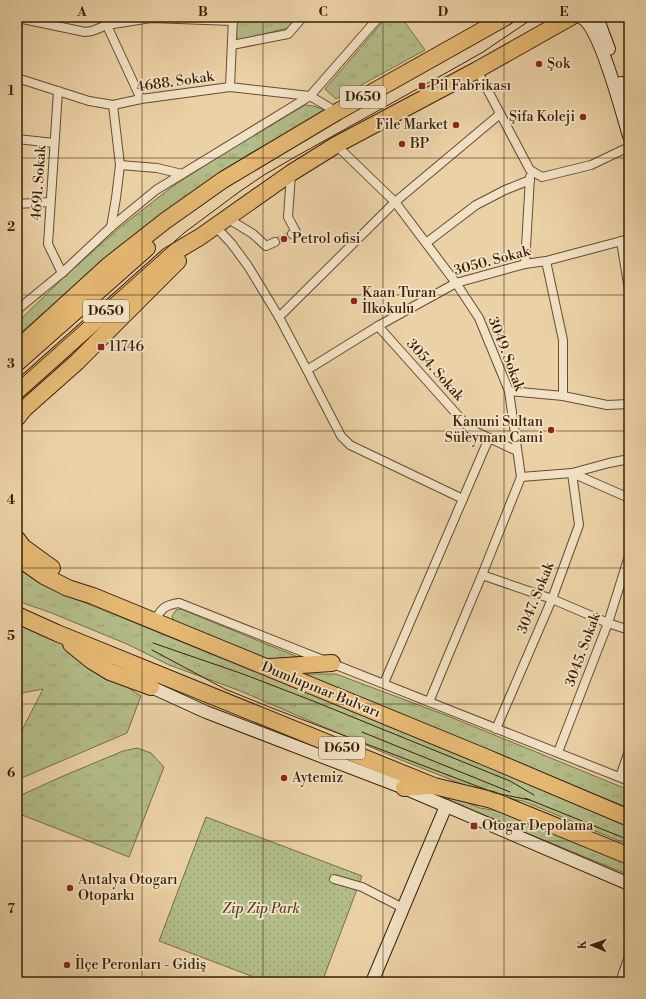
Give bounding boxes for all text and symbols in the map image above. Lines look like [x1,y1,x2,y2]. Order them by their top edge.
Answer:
text: A [76,4,87,20]
text: B [198,4,208,20]
text: C [318,4,328,20]
text: D [438,4,448,20]
text: E [559,4,569,20]
place label: Şok [547,55,571,73]
marker: Şok [534,59,544,69]
street label: 4688. Sokak [135,68,216,96]
place label: Pil Fabrikası [430,77,512,95]
marker: Pil Fabrikası [417,81,427,91]
text: 1 [8,83,15,99]
road number: D650 [340,86,386,108]
place label: Şifa Koleji [509,108,575,126]
marker: Şifa Koleji [578,112,588,122]
place label: File Market [376,116,448,134]
marker: File Market [451,120,461,130]
place label: BP [409,135,430,153]
marker: BP [397,139,407,149]
street label: 4691. Sokak [27,144,51,221]
text: 2 [7,219,15,235]
place label: Petrol ofisi [292,230,361,248]
marker: Petrol ofisi [279,234,289,244]
street label: 3050. Sokak [452,242,533,280]
place label: Kaan Turan İlkokulu [362,284,437,318]
marker: Kaan Turan İlkokulu [349,296,359,306]
road number: D650 [83,300,129,322]
street label: 3049. Sokak [484,314,529,394]
street label: 3054. Sokak [402,335,468,405]
place label: 11746 [109,338,144,356]
marker: 11746 [96,342,106,352]
text: 3 [7,356,15,372]
place label: Kanuni Sultan Süleyman Cami [445,413,544,447]
marker: Kanuni Sultan Süleyman Cami [546,425,556,435]
text: 4 [7,492,16,508]
street label: 3047. Sokak [514,559,559,636]
street label: 3045. Sokak [561,610,605,689]
text: 5 [7,628,15,644]
street label: Dumlupınar Bulvarı [259,658,384,722]
road number: D650 [319,737,365,759]
text: 6 [7,765,15,781]
place label: Aytemiz [291,769,343,787]
marker: Aytemiz [279,773,289,783]
place label: Otogar Depolama [482,817,594,835]
marker: Otogar Depolama [469,821,479,831]
place label: Antalya Otogarı Otoparkı [77,871,178,905]
marker: Antalya Otogarı Otoparkı [65,883,75,893]
park label: Zip Zip Park [222,900,300,918]
text: 7 [7,901,15,917]
north arrow [572,925,612,965]
text: K [576,939,590,949]
place label: İlçe Peronları - Gidiş [75,954,206,974]
marker: İlçe Peronları - Gidiş [62,960,72,970]

